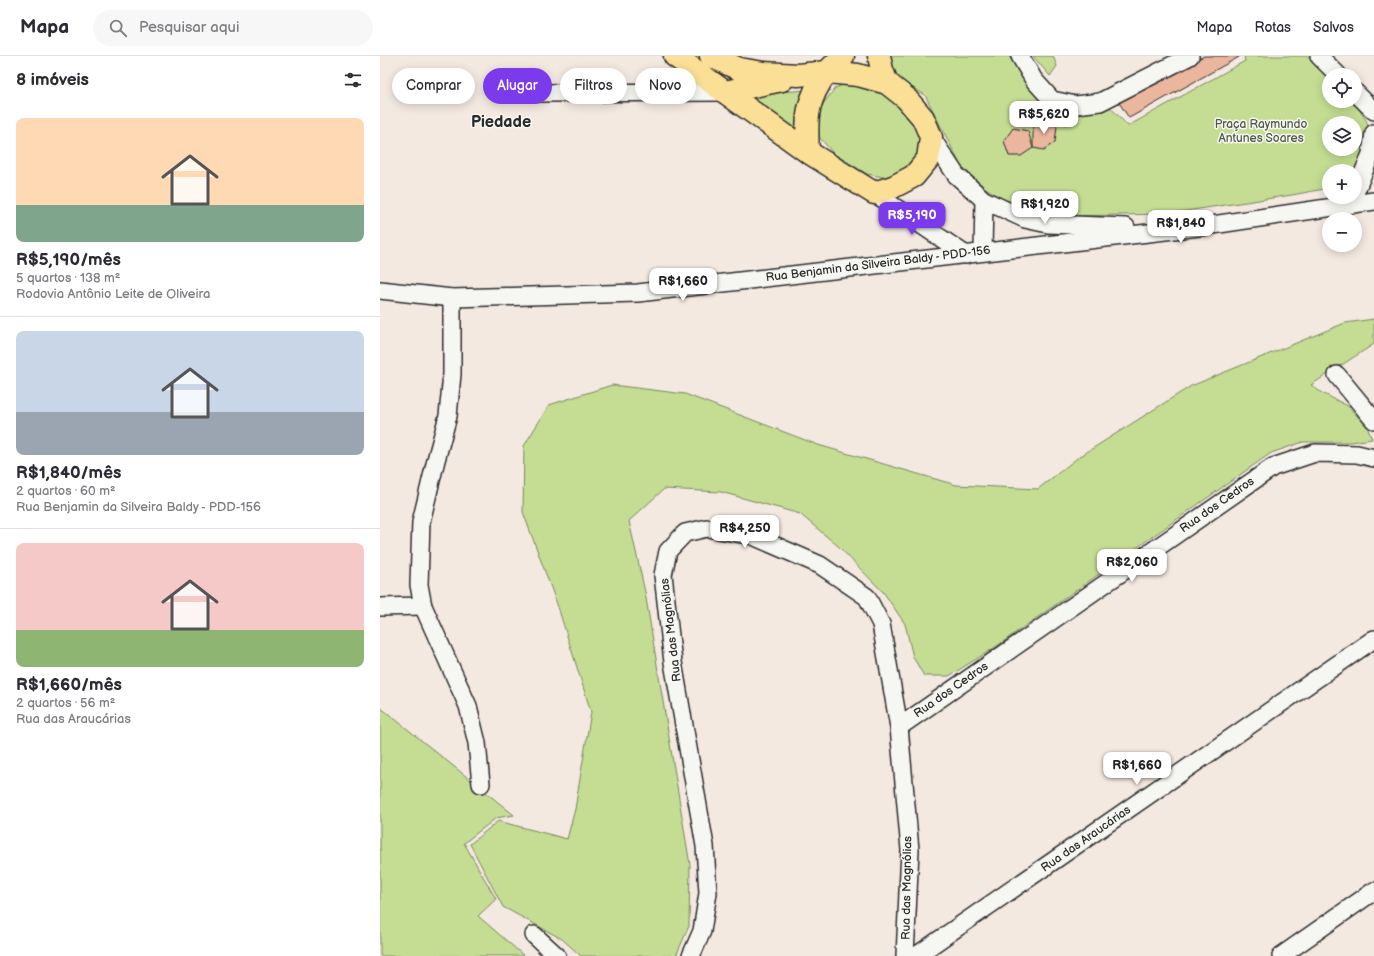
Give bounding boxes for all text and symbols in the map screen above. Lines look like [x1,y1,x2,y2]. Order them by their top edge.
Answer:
search box [93,10,373,46]
text: Mapa [20,16,69,39]
icon: search [107,17,129,39]
text: Pesquisar aqui [139,18,239,37]
text: Mapa [1196,19,1233,36]
text: Rotas [1255,19,1291,36]
text: Salvos [1313,19,1354,36]
chip: Comprar [392,68,475,104]
chip: Alugar [483,68,552,104]
chip: Filtros [560,68,627,104]
chip: Novo [635,68,696,104]
map controls [1322,68,1362,252]
button: locate [1322,68,1362,108]
icon: filters [342,69,364,91]
text: 8 imóveis [16,70,89,90]
pin: R$5,620 [1007,101,1081,135]
text: R$5,620 [1018,106,1070,122]
district label: Piedade [471,113,531,132]
button: layers [1322,116,1362,156]
park label: Praça Raymundo Antunes Soares [1215,117,1307,146]
icon: home [154,144,226,216]
button: + [1322,164,1362,204]
pin: R$1,920 [1008,191,1082,225]
text: R$1,920 [1020,196,1070,212]
pin: R$5,190 [875,202,949,236]
text: R$5,190 [887,207,937,223]
pin: R$1,840 [1144,210,1218,244]
button: − [1322,212,1362,252]
text: R$1,840 [1156,215,1206,231]
street label: Rua Benjamin da Silveira Baldy - PDD-156 [765,243,991,285]
text: R$5,190/mês [16,250,121,270]
pin: R$1,660 [646,268,720,302]
text: 5 quartos · 138 m² [16,270,120,286]
text: R$1,660 [658,273,708,289]
text: Rodovia Antônio Leite de Oliveira [16,286,210,302]
icon: home [154,357,226,429]
text: R$1,840/mês [16,463,121,483]
street label: Rua dos Cedros [1177,474,1257,536]
text: 2 quartos · 60 m² [16,483,116,499]
text: Rua Benjamin da Silveira Baldy - PDD-156 [16,499,261,515]
pin: R$4,250 [708,515,782,549]
text: R$4,250 [719,520,771,536]
pin: R$2,060 [1095,549,1169,583]
text: R$2,060 [1106,554,1158,570]
icon: home [154,569,226,641]
street label: Rua das Magnólias [657,577,685,683]
street label: Rua dos Cedros [911,659,991,721]
text: R$1,660/mês [16,675,122,695]
text: 2 quartos · 56 m² [16,695,115,711]
text: Rua das Araucárias [16,711,131,727]
pin: R$1,660 [1100,752,1174,786]
text: R$1,660 [1112,757,1162,773]
street label: Rua das Araucárias [1038,802,1134,876]
street label: Rua das Magnólias [899,836,915,940]

